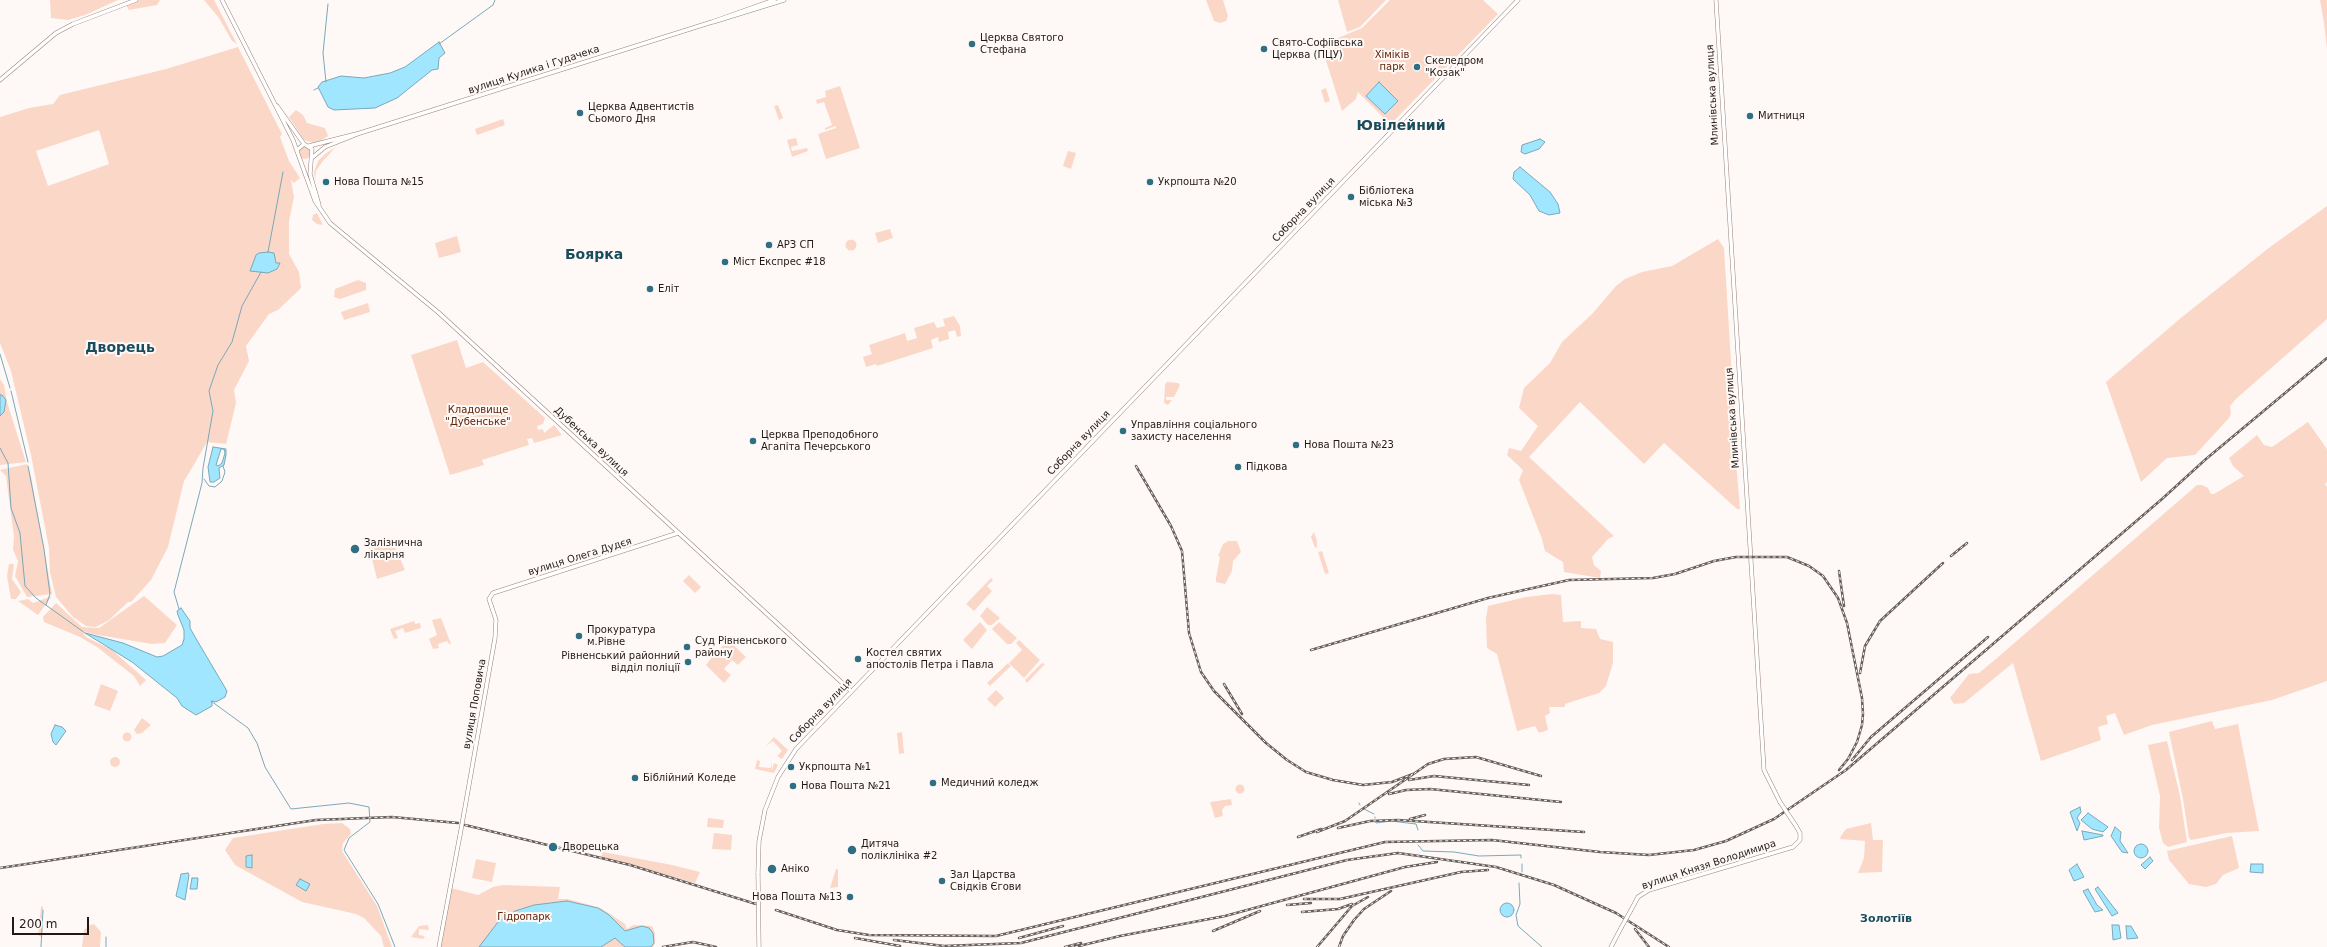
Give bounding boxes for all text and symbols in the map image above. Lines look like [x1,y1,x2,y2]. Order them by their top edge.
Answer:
place label: Церква Святого Стефана [980,32,1064,56]
place label: Свято-Софіївська Церква (ПЦУ) [1272,37,1363,60]
marker: Церква Святого Стефана [967,39,977,49]
street label: вулиця Кулика і Гудачека [467,43,601,97]
marker: Свято-Софіївська Церква (ПЦУ) [1259,44,1269,54]
street label: Млинівська вулиця [1704,44,1722,146]
park label: Хіміків парк [1375,49,1409,72]
place label: Скеледром "Козак" [1425,55,1484,78]
marker: Скеледром "Козак" [1412,62,1422,72]
place label: Церква Адвентистів Сьомого Дня [588,101,694,124]
marker: Церква Адвентистів Сьомого Дня [575,108,585,118]
place label: Митниця [1758,110,1805,122]
marker: Митниця [1745,111,1755,121]
district label: Ювілейний [1357,118,1445,134]
street label: Соборна вулиця [1270,175,1338,245]
place label: Нова Пошта №15 [334,176,424,188]
place label: Укрпошта №20 [1158,176,1237,188]
marker: Нова Пошта №15 [321,177,331,187]
marker: Укрпошта №20 [1145,177,1155,187]
place label: Бібліотека міська №3 [1359,185,1414,208]
marker: Бібліотека міська №3 [1346,192,1356,202]
place label: АРЗ СП [777,239,814,251]
marker: АРЗ СП [764,240,774,250]
district label: Боярка [565,247,623,263]
place label: Міст Експрес #18 [733,256,826,268]
marker: Міст Експрес #18 [720,257,730,267]
place label: Еліт [658,283,679,295]
marker: Еліт [645,284,655,294]
district label: Дворець [85,340,155,356]
street label: Млинівська вулиця [1723,367,1743,469]
park label: Кладовище "Дубенське" [445,404,511,428]
street label: Дубенська вулиця [551,405,631,479]
street label: Соборна вулиця [1045,408,1113,478]
place label: Управління соціального захисту населення [1131,419,1257,442]
marker: Управління соціального захисту населення [1118,426,1128,436]
place label: Церква Преподобного Агапіта Печерського [761,429,878,452]
marker: Церква Преподобного Агапіта Печерського [748,436,758,446]
place label: Нова Пошта №23 [1304,439,1394,451]
marker: Нова Пошта №23 [1291,440,1301,450]
place label: Підкова [1246,461,1287,473]
marker: Підкова [1233,462,1243,472]
street label: вулиця Олега Дудєя [527,535,633,579]
place label: Залізнична лікарня [364,537,423,560]
marker: Залізнична лікарня [349,543,361,555]
place label: Прокуратура м.Рівне [587,624,656,648]
marker: Прокуратура м.Рівне [574,631,584,641]
place label: Суд Рівненського району [695,635,787,658]
marker: Суд Рівненського району [682,642,692,652]
place label: Костел святих апостолів Петра і Павла [866,647,994,670]
place label: Рівненський районний відділ поліції [561,650,680,674]
marker: Костел святих апостолів Петра і Павла [853,654,863,664]
marker: Рівненський районний відділ поліції [683,657,693,667]
street label: вулиця Поповича [461,658,489,750]
street label: Соборна вулиця [787,676,855,746]
place label: Укрпошта №1 [799,761,871,773]
marker: Укрпошта №1 [786,762,796,772]
place label: Біблійний Коледе [643,772,736,784]
marker: Біблійний Коледе [630,773,640,783]
place label: Медичний коледж [941,777,1038,789]
marker: Медичний коледж [928,778,938,788]
place label: Нова Пошта №21 [801,780,891,792]
marker: Нова Пошта №21 [788,781,798,791]
place label: Дитяча поліклініка #2 [861,838,937,862]
street label: вулиця Князя Володимира [1640,838,1778,892]
marker: Дворецька [547,841,559,853]
place label: Дворецька [562,841,619,853]
marker: Дитяча поліклініка #2 [846,844,858,856]
marker: Аніко [766,863,778,875]
place label: Аніко [781,863,809,875]
place label: Зал Царства Свідків Єгови [950,869,1021,892]
marker: Зал Царства Свідків Єгови [937,876,947,886]
place label: Нова Пошта №13 [752,891,842,903]
marker: Нова Пошта №13 [845,892,855,902]
scale bar [14,909,91,935]
park label: Гідропарк [497,911,551,923]
district label: Золотіїв [1860,912,1912,926]
text: 200 m [19,917,57,931]

